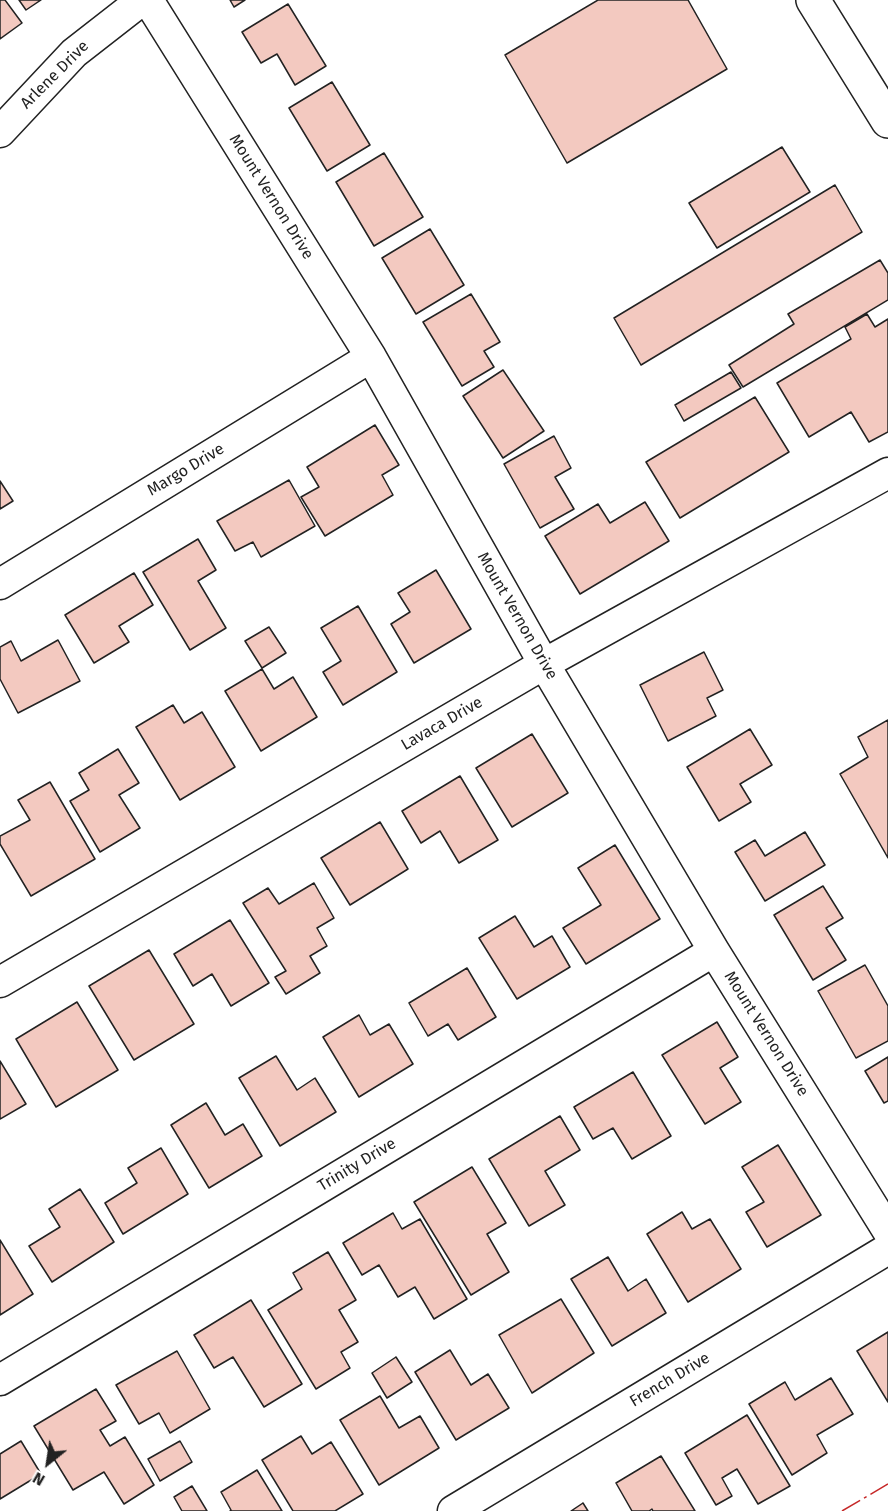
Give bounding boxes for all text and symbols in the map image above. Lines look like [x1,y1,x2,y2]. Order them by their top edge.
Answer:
street label: Arlene Drive [17,37,93,113]
street label: Mount Vernon Drive [225,131,317,263]
street label: Margo Drive [144,440,228,500]
street label: Mount Vernon Drive [473,549,561,683]
street label: Lavaca Drive [398,693,486,755]
street label: Mount Vernon Drive [720,968,812,1100]
street label: Trinity Drive [314,1134,400,1196]
street label: French Drive [627,1349,713,1411]
north arrow [18,1433,78,1493]
text: N [29,1468,48,1490]

